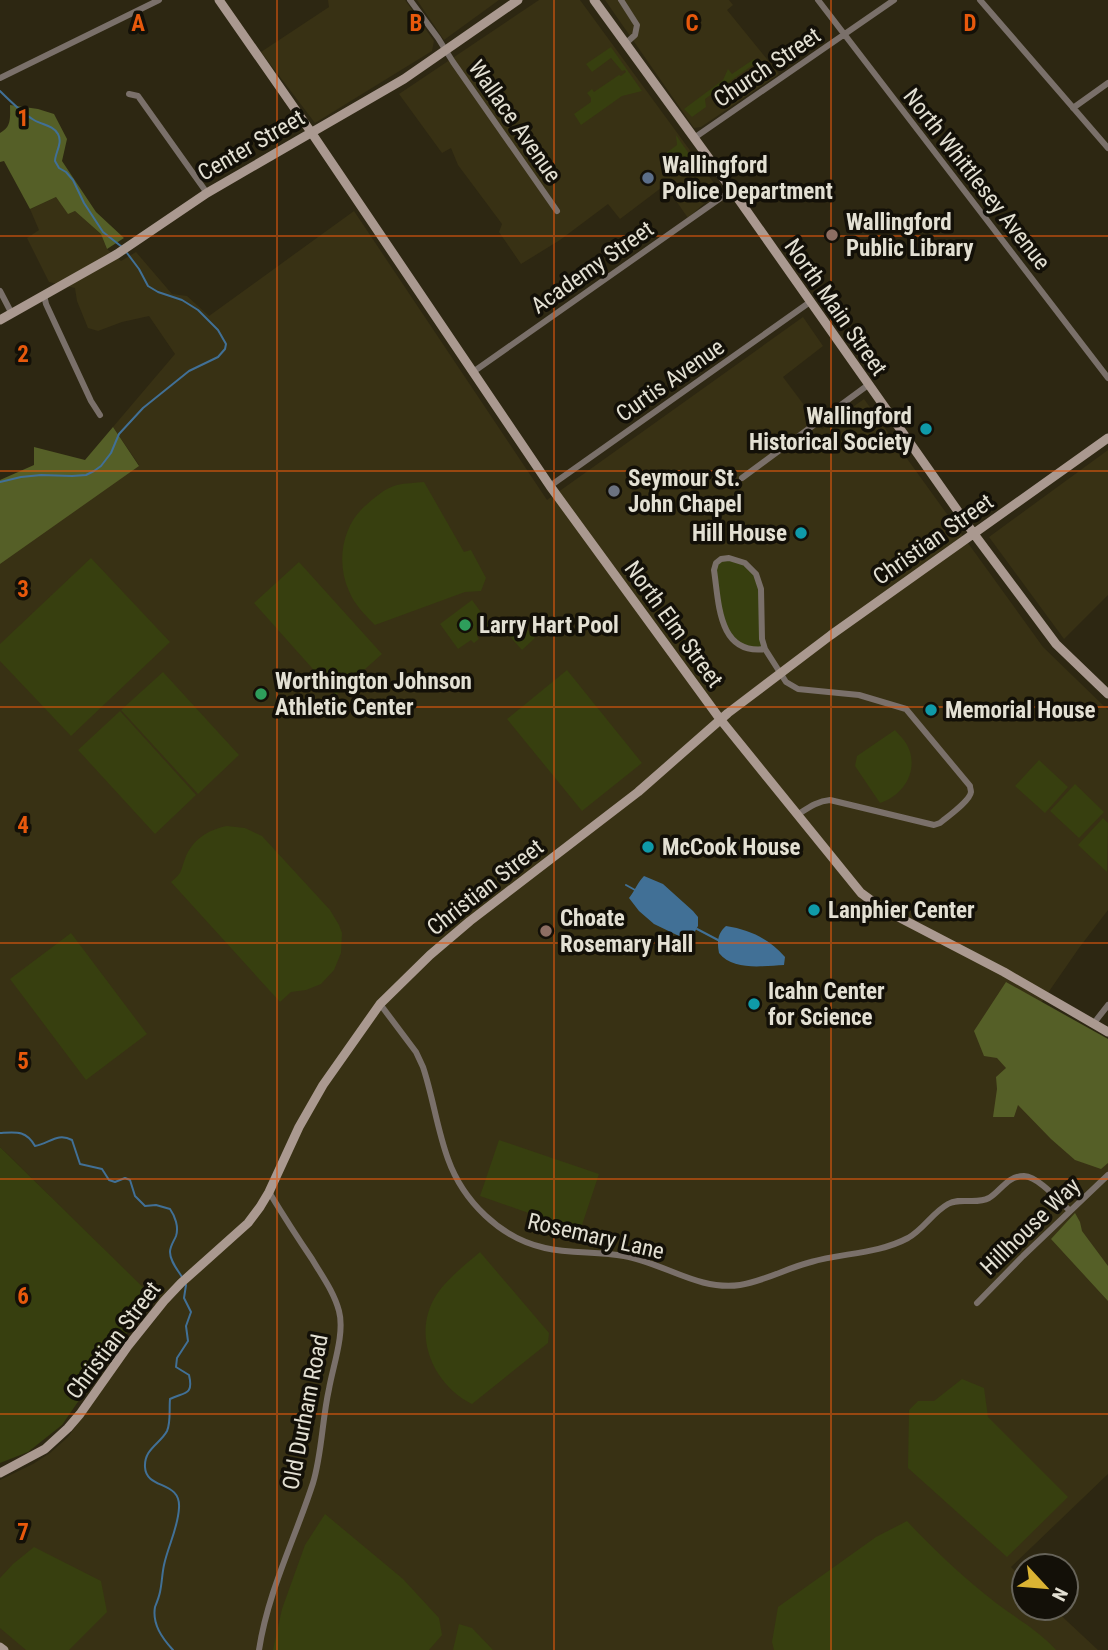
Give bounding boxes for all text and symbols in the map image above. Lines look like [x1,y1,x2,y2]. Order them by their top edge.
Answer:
text: A [131,10,145,37]
text: B [410,10,422,37]
text: C [685,10,699,37]
text: D [964,10,977,37]
street label: Church Street [709,22,826,113]
street label: Wallace Avenue [463,55,567,187]
street label: North Whittlesey Avenue [898,83,1056,275]
street label: Center Street [193,104,309,187]
text: 1 [17,105,29,132]
place label: Wallingford Police Department [662,152,833,205]
marker: Wallingford Police Department [640,170,656,186]
place label: Wallingford Public Library [846,209,974,262]
street label: Academy Street [526,215,659,320]
marker: Wallingford Public Library [824,227,840,243]
street label: North Main Street [778,234,893,381]
street label: Curtis Avenue [611,333,730,428]
text: 2 [17,341,29,368]
place label: Wallingford Historical Society [749,403,913,456]
marker: Wallingford Historical Society [918,421,934,437]
place label: Seymour St. John Chapel [628,465,742,518]
marker: Seymour St. John Chapel [606,483,622,499]
street label: Christian Street [868,488,999,591]
place label: Hill House [692,520,787,547]
marker: Hill House [793,525,809,541]
street label: North Elm Street [619,556,729,693]
text: 3 [17,576,29,603]
place label: Larry Hart Pool [479,612,619,639]
marker: Larry Hart Pool [457,617,473,633]
place label: Worthington Johnson Athletic Center [275,668,472,721]
marker: Worthington Johnson Athletic Center [253,686,269,702]
place label: Memorial House [945,697,1096,724]
marker: Memorial House [923,702,939,718]
text: 4 [17,812,29,839]
street label: Christian Street [422,834,549,941]
place label: McCook House [662,834,801,861]
marker: McCook House [640,839,656,855]
place label: Lanphier Center [828,897,975,924]
marker: Lanphier Center [806,902,822,918]
place label: Choate Rosemary Hall [560,905,693,958]
marker: Choate Rosemary Hall [538,923,554,939]
place label: Icahn Center for Science [768,978,885,1031]
marker: Icahn Center for Science [746,996,762,1012]
text: 5 [17,1048,29,1075]
street label: Hillhouse Way [975,1172,1086,1281]
street label: Rosemary Lane [525,1208,667,1265]
street label: Christian Street [60,1276,166,1404]
text: 6 [17,1283,29,1310]
street label: Old Durham Road [277,1332,334,1492]
text: 7 [17,1519,29,1546]
north arrow [1010,1552,1080,1622]
text: N [1047,1584,1073,1605]

